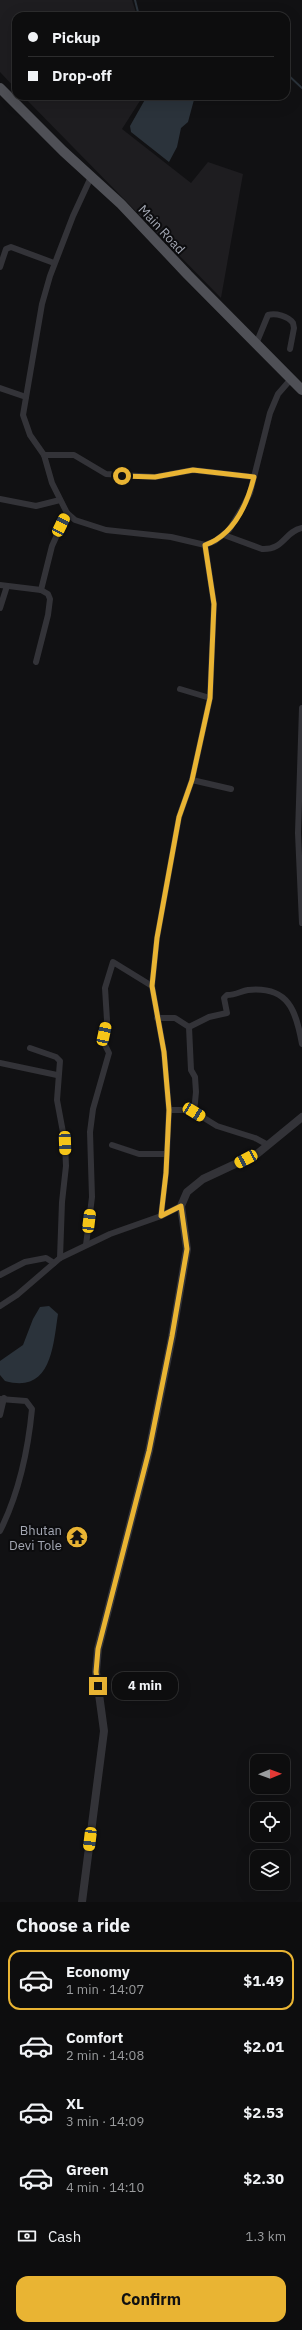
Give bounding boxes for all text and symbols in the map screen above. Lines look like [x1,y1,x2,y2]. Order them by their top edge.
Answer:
text: Pickup [52,28,100,47]
text: Drop-off [52,66,112,85]
street label: Main Road [135,201,189,257]
route start [113,467,131,485]
car [50,512,72,538]
car [96,1021,112,1047]
car [181,1101,207,1123]
car [59,1131,71,1155]
car [233,1148,259,1170]
car [82,1208,96,1234]
place label: Bhutan Devi Tole [9,1522,62,1554]
temple icon: Bhutan Devi Tole [64,1524,90,1550]
callout: 4 min [112,1672,178,1700]
route end [89,1677,107,1695]
text: 4 min [128,1677,162,1694]
north arrow [250,1754,290,1794]
map controls [250,1754,290,1890]
button: locate [250,1802,290,1842]
car [83,1826,97,1852]
button: layers [250,1850,290,1890]
text: Choose a ride [16,1914,130,1937]
icon: car [18,1962,54,1998]
text: Economy [66,1962,130,1981]
text: $1.49 [243,1971,284,1990]
text: 1 min · 14:07 [66,1981,144,1998]
icon: car [18,2028,54,2064]
text: Comfort [66,2028,123,2047]
text: $2.01 [243,2037,284,2056]
text: 2 min · 14:08 [66,2047,144,2064]
icon: car [18,2094,54,2130]
text: XL [66,2094,84,2113]
text: $2.53 [243,2103,284,2122]
text: 3 min · 14:09 [66,2113,144,2130]
icon: car [18,2160,54,2196]
text: Green [66,2160,109,2179]
text: $2.30 [243,2169,284,2188]
text: 4 min · 14:10 [66,2179,144,2196]
icon: cash [16,2225,38,2247]
text: Cash [48,2227,81,2246]
text: 1.3 km [246,2228,286,2245]
button: Confirm [16,2276,286,2322]

